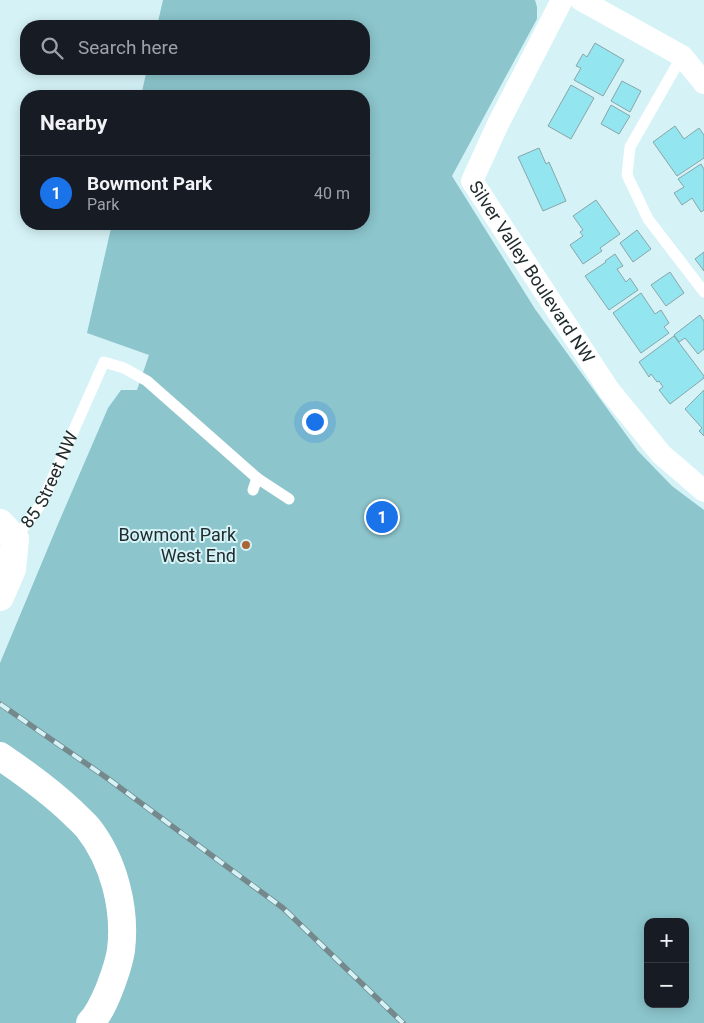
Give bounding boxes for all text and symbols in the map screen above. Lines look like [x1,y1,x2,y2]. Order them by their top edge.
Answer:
search box [20,20,370,75]
icon: search [38,34,66,62]
text: Search here [78,36,178,59]
text: Nearby [40,111,107,135]
text: Bowmont Park [87,172,212,195]
street label: Silver Valley Boulevard NW [465,177,599,367]
text: 1 [51,184,61,203]
text: 40 m [314,184,350,203]
text: Park [87,195,119,214]
your location [302,409,328,435]
street label: 85 Street NW [16,428,82,532]
pin: 1 [366,498,398,536]
place label: Bowmont Park West End [118,524,237,566]
marker: Bowmont Park West End [240,539,252,551]
map controls [644,918,689,1008]
button: + [644,918,689,963]
button: − [644,963,689,1008]

